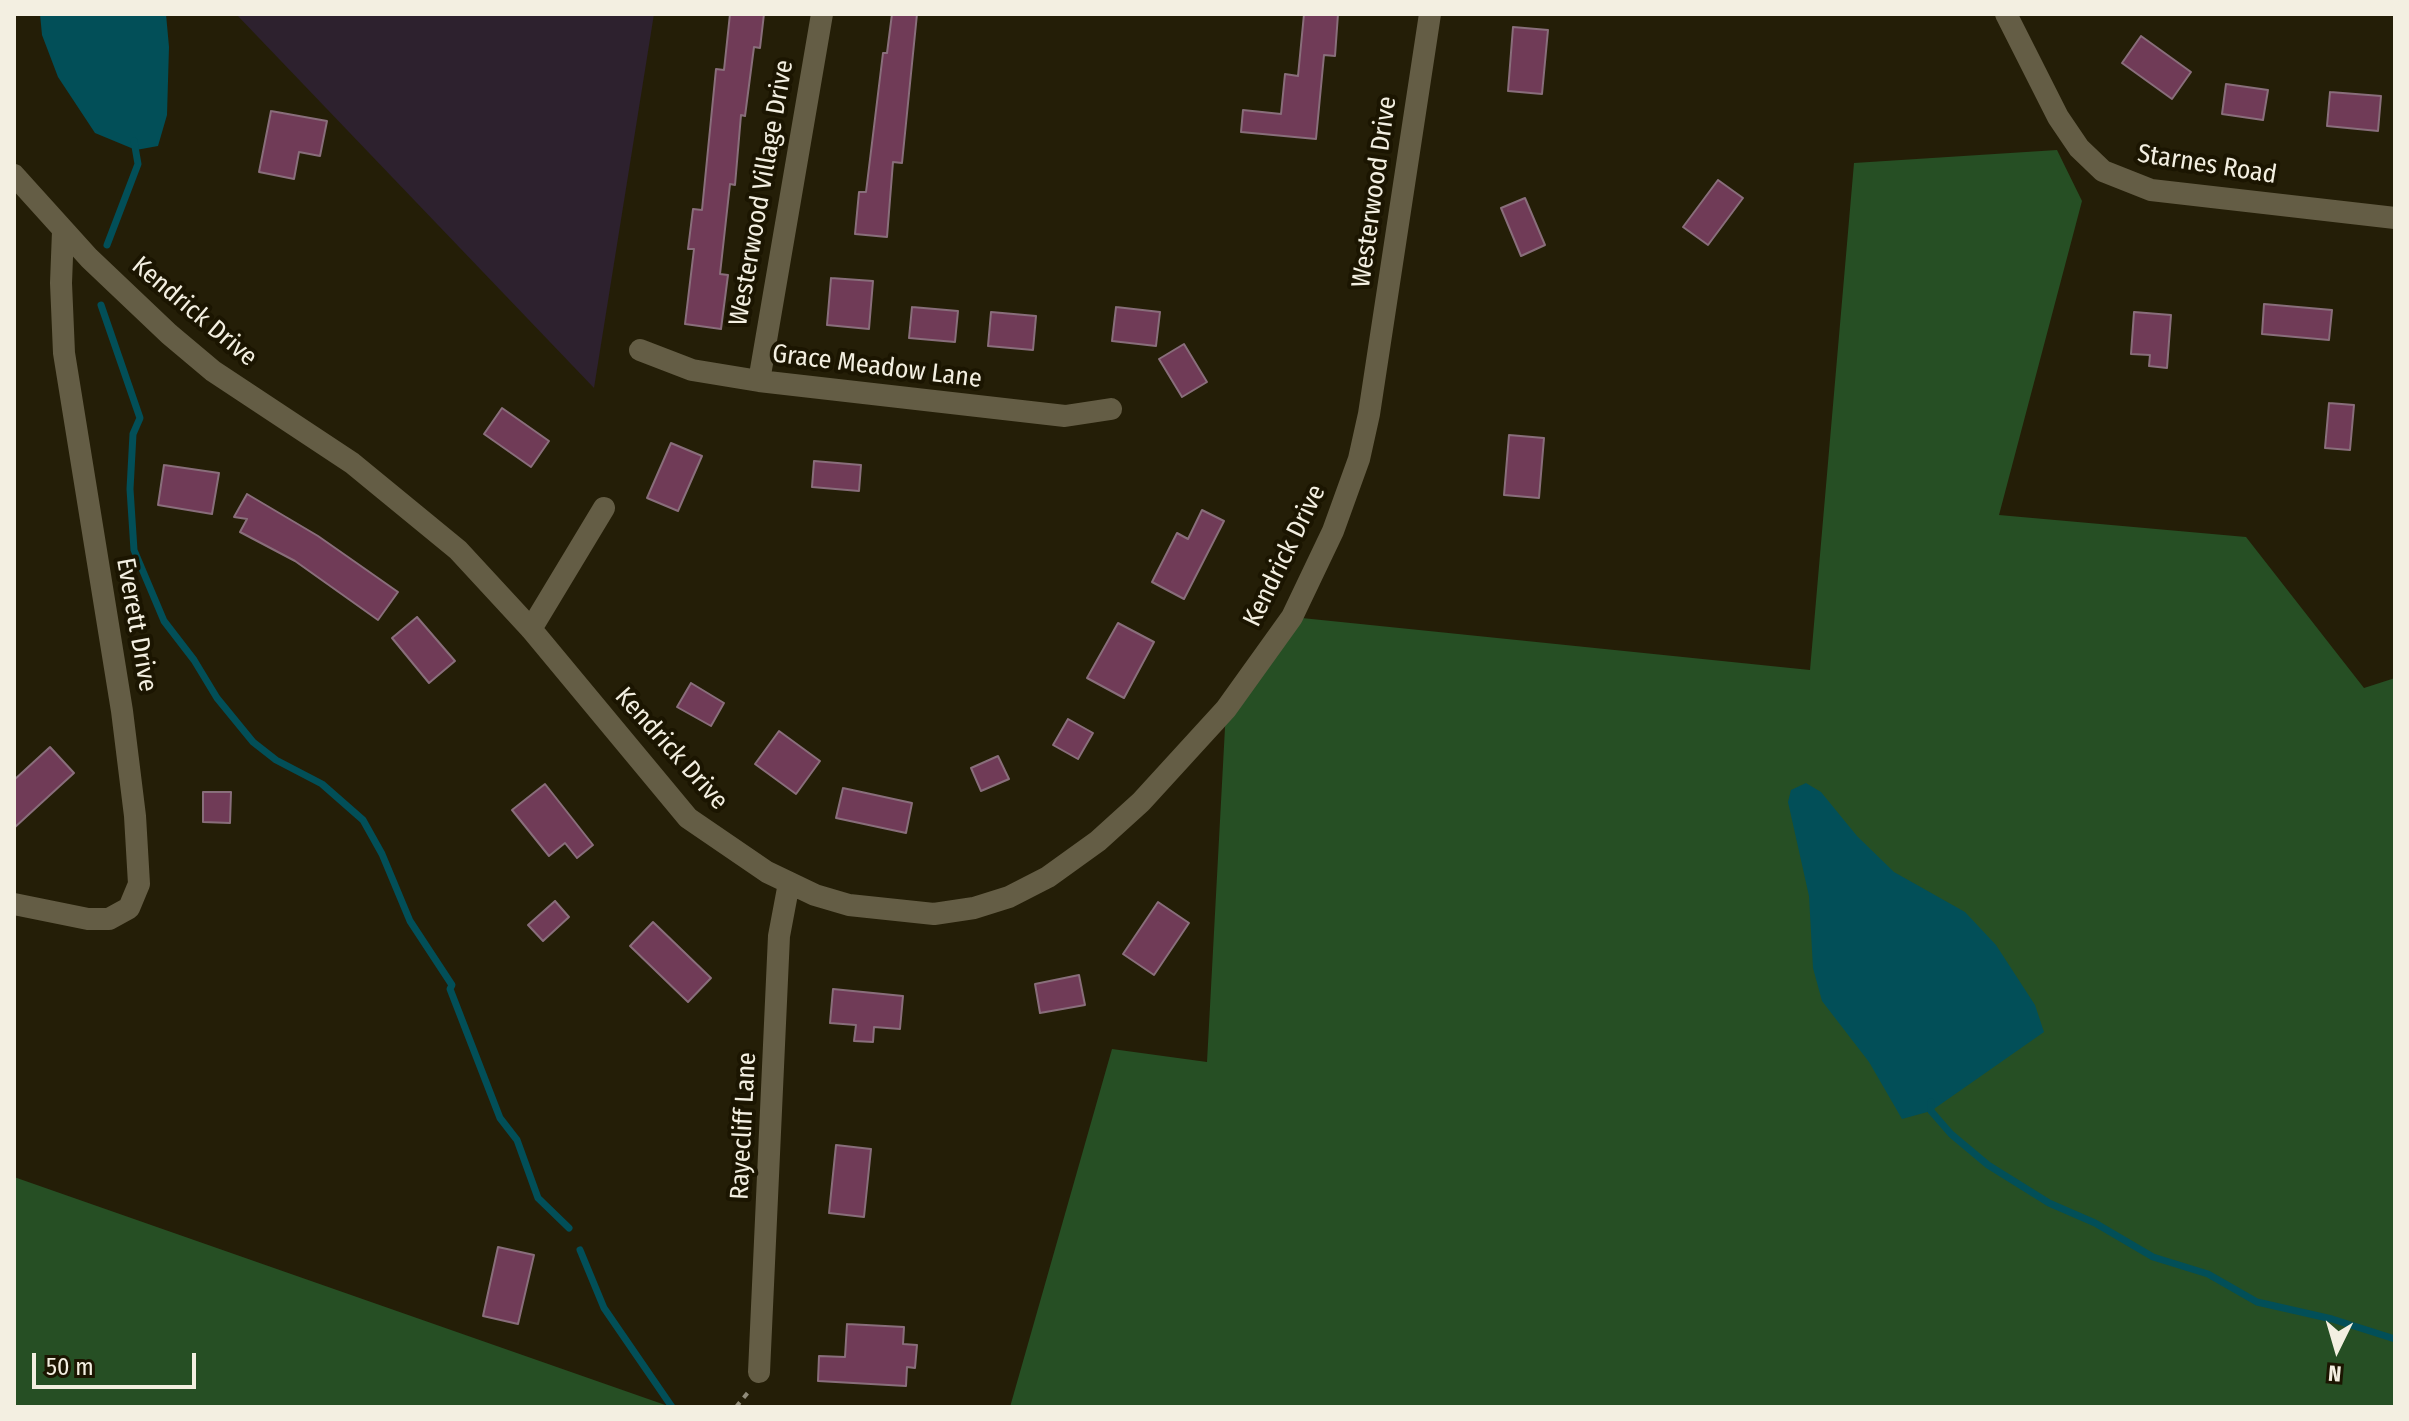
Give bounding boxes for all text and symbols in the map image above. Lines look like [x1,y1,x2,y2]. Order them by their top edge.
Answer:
street label: Westerwood Village Drive [723,58,801,328]
street label: Westerwood Drive [1346,94,1404,290]
street label: Starnes Road [2135,139,2279,191]
street label: Kendrick Drive [125,251,263,373]
street label: Grace Meadow Lane [771,339,983,395]
street label: Kendrick Drive [1237,480,1333,632]
street label: Everett Drive [109,556,163,694]
street label: Kendrick Drive [608,681,734,817]
street label: Rayecliff Lane [725,1051,763,1201]
north arrow [2297,1309,2377,1389]
scale bar [36,1337,200,1387]
text: 50 m [46,1353,94,1381]
text: N [2327,1359,2343,1387]

